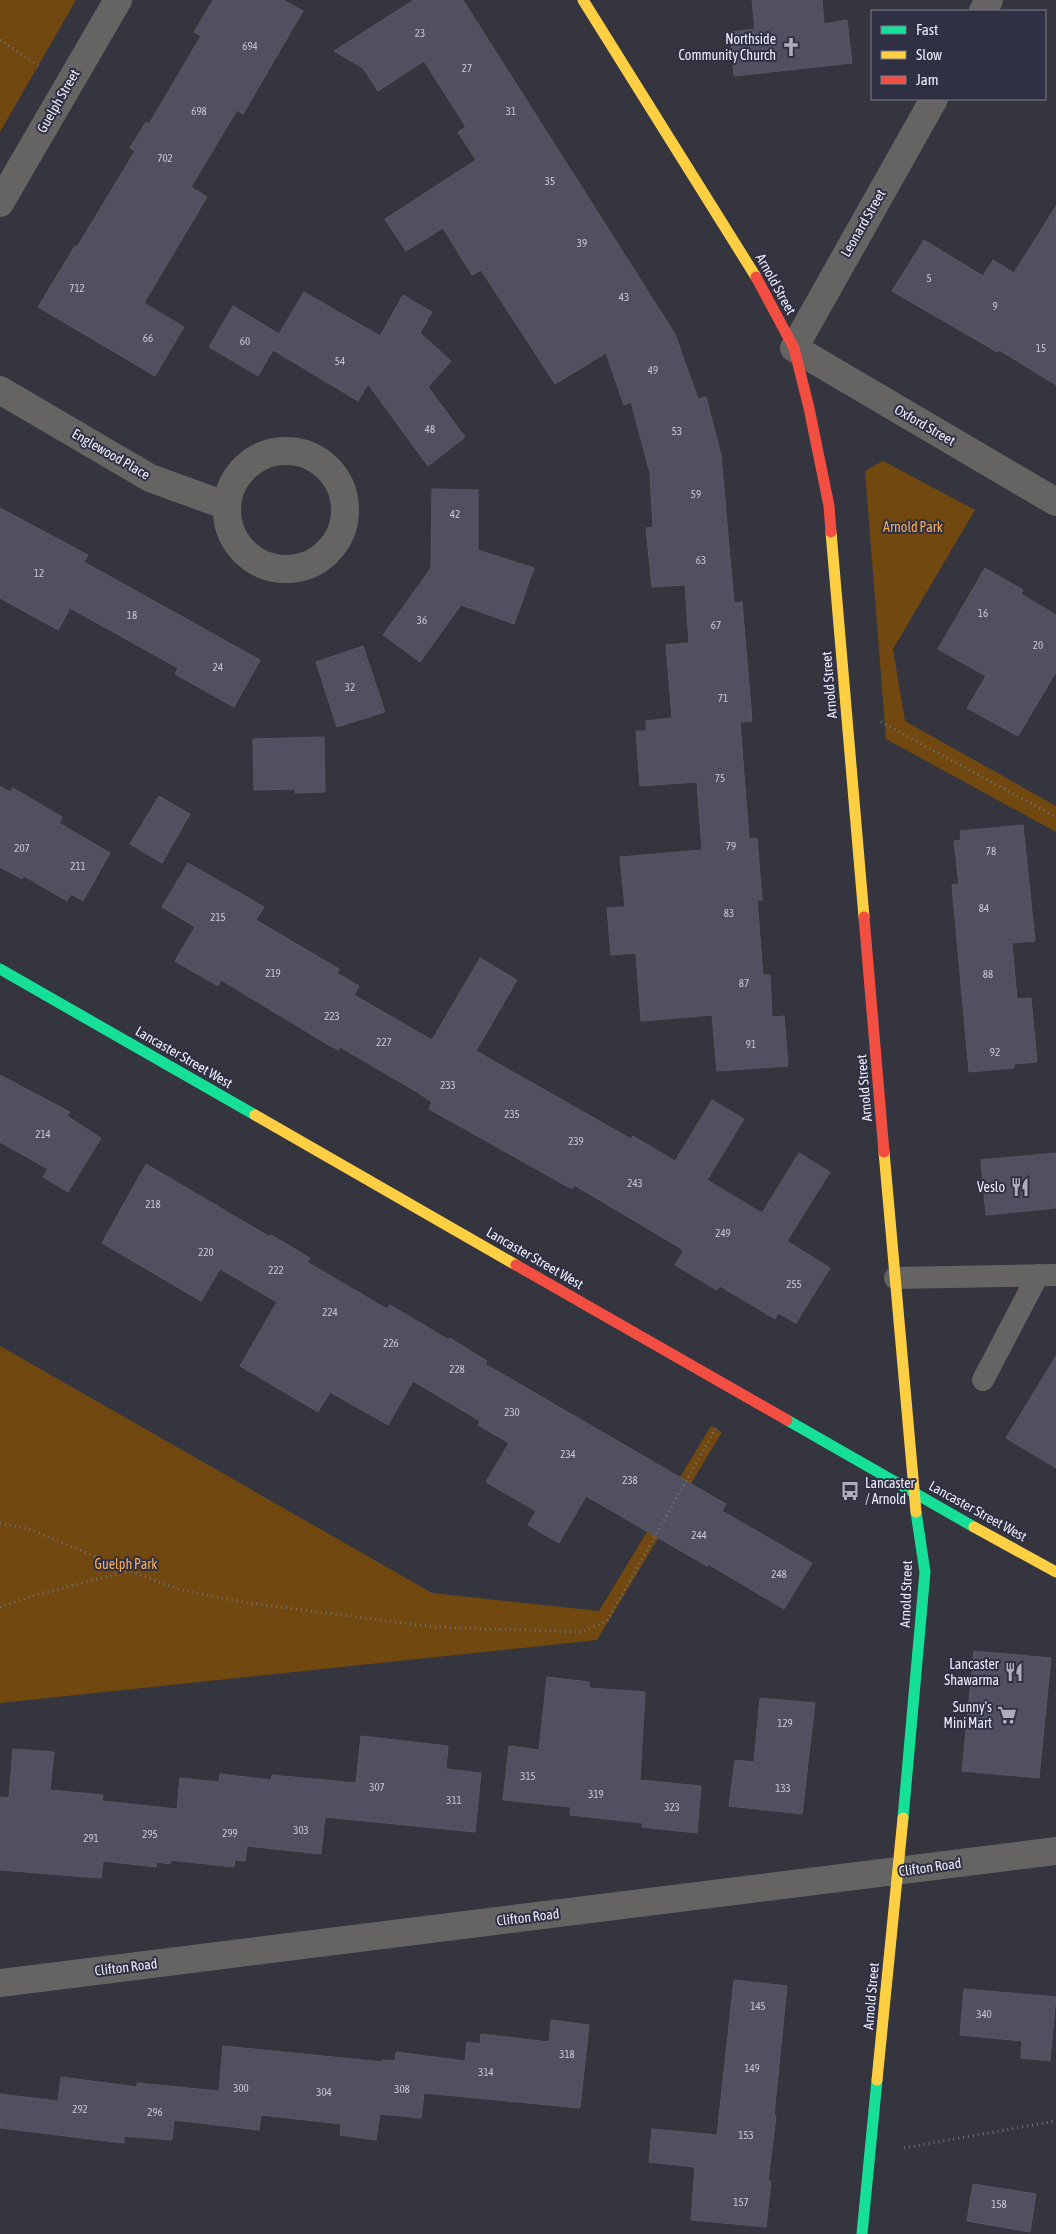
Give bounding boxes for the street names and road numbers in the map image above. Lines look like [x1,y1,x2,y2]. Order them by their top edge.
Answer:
street label: Guelph Street [33,67,83,135]
street label: Leonard Street [837,187,889,259]
street label: Arnold Street [753,251,799,317]
street label: Oxford Street [892,401,958,449]
street label: Englewood Place [69,425,153,483]
street label: Arnold Street [818,651,840,719]
street label: Lancaster Street West [133,1023,235,1091]
street label: Arnold Street [853,1054,875,1122]
street label: Lancaster Street West [484,1224,586,1292]
street label: Lancaster Street West [926,1477,1030,1545]
street label: Arnold Street [897,1560,915,1628]
street label: Clifton Road [898,1855,962,1879]
street label: Clifton Road [496,1905,560,1929]
street label: Clifton Road [94,1955,158,1979]
street label: Arnold Street [860,1962,882,2030]

